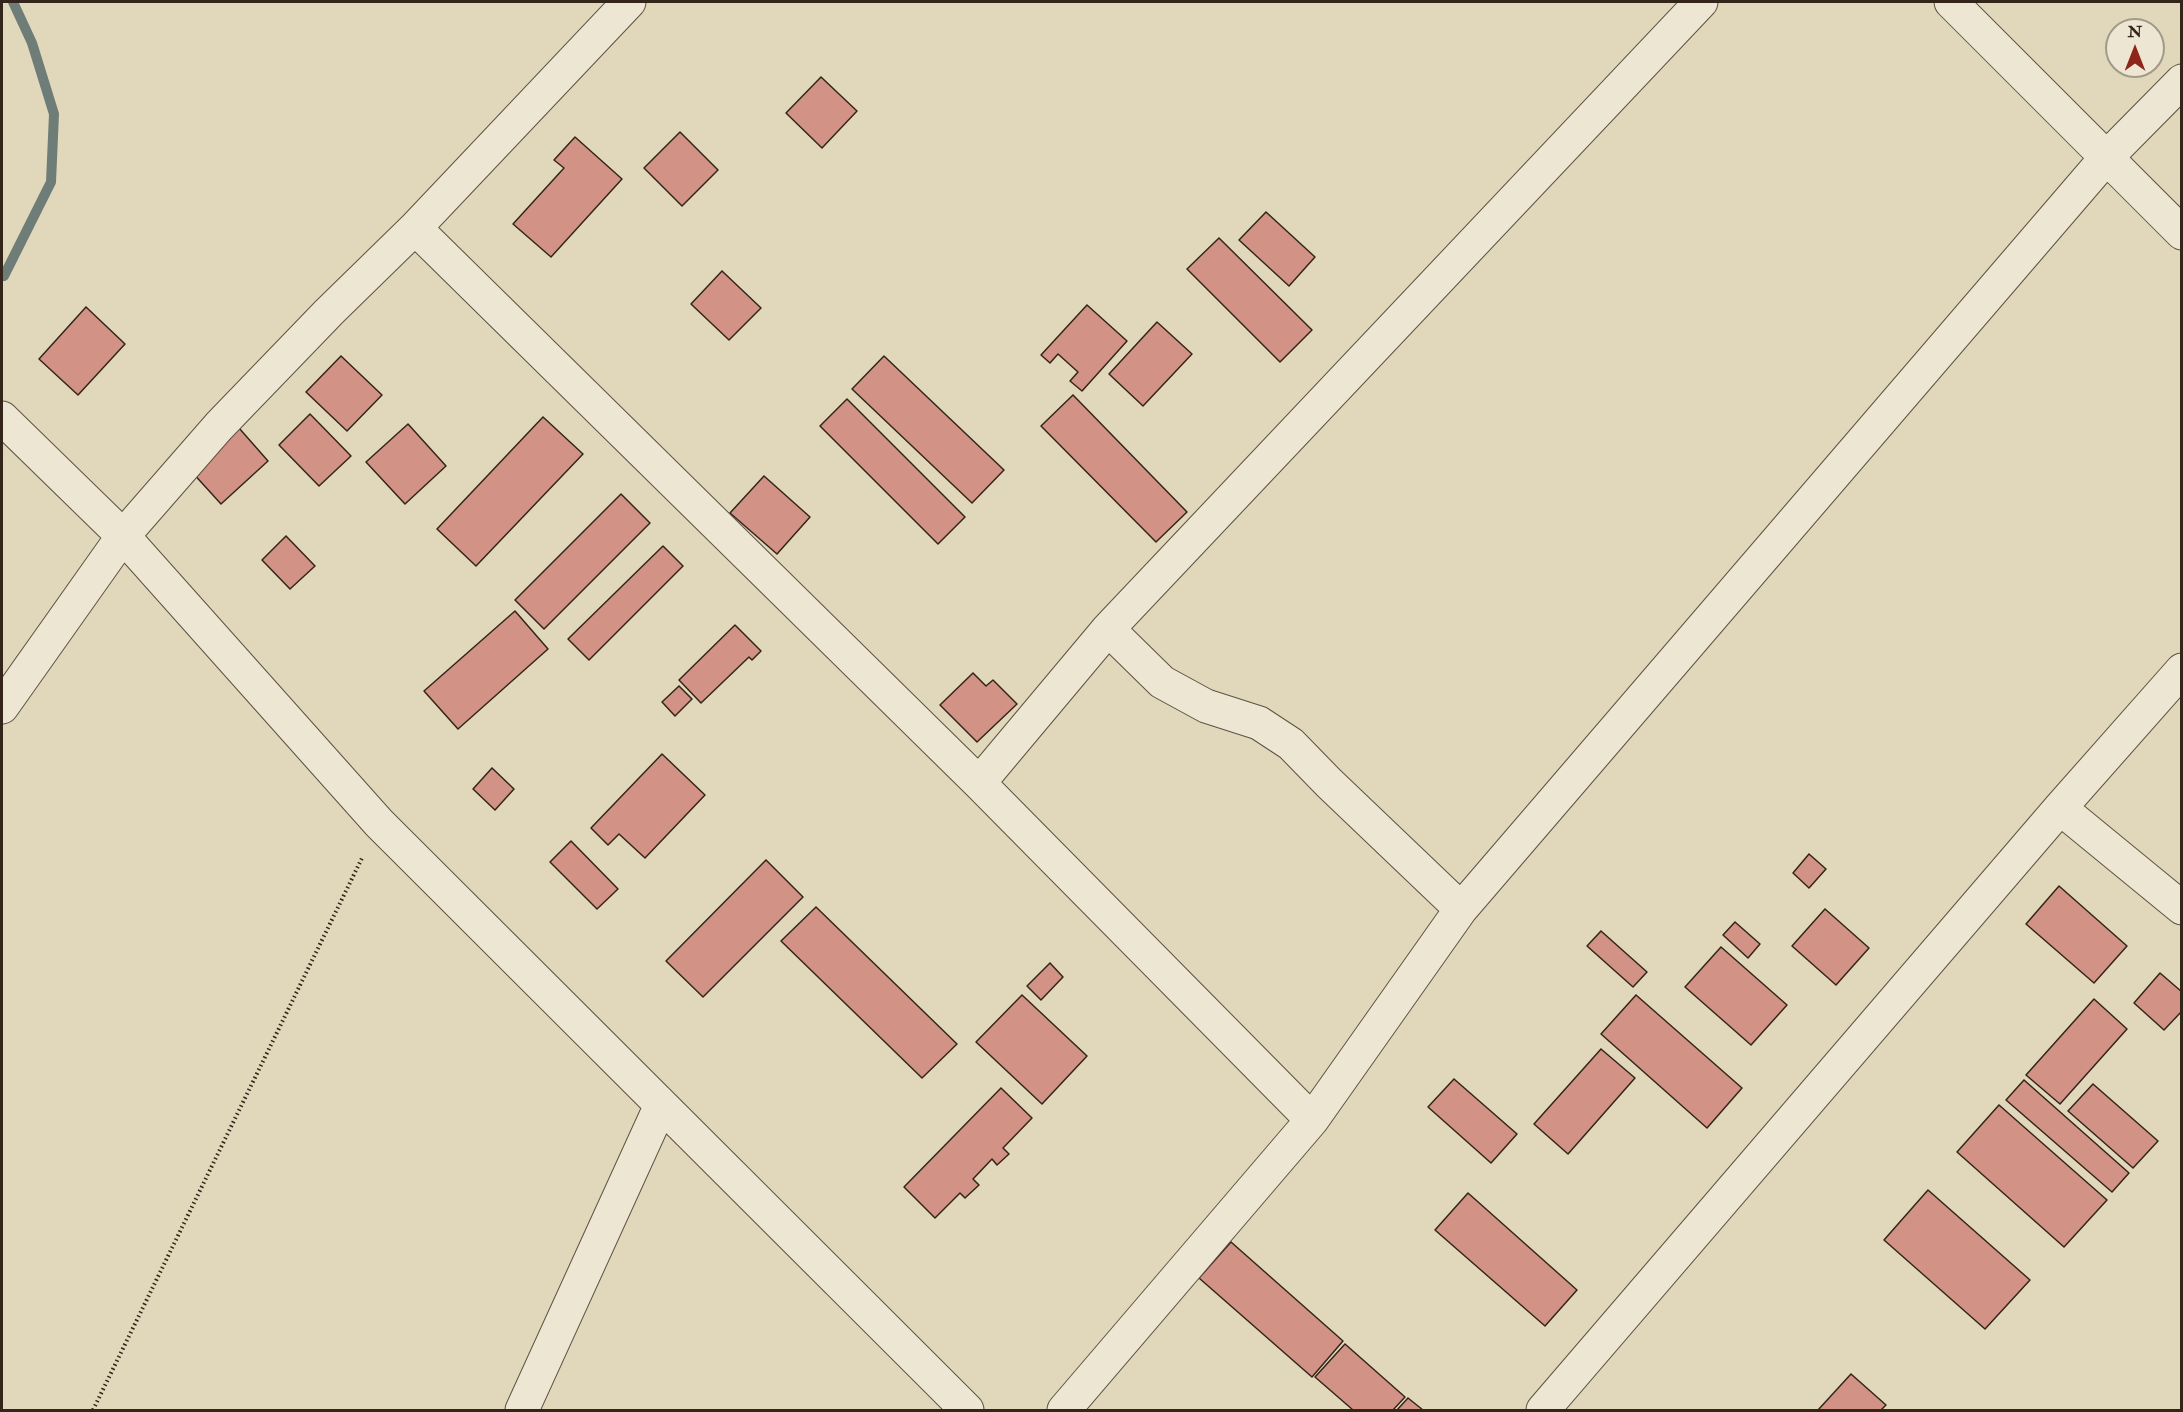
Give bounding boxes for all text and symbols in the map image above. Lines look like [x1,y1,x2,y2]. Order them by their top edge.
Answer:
north arrow [2105,18,2165,78]
text: N [2128,22,2142,42]

